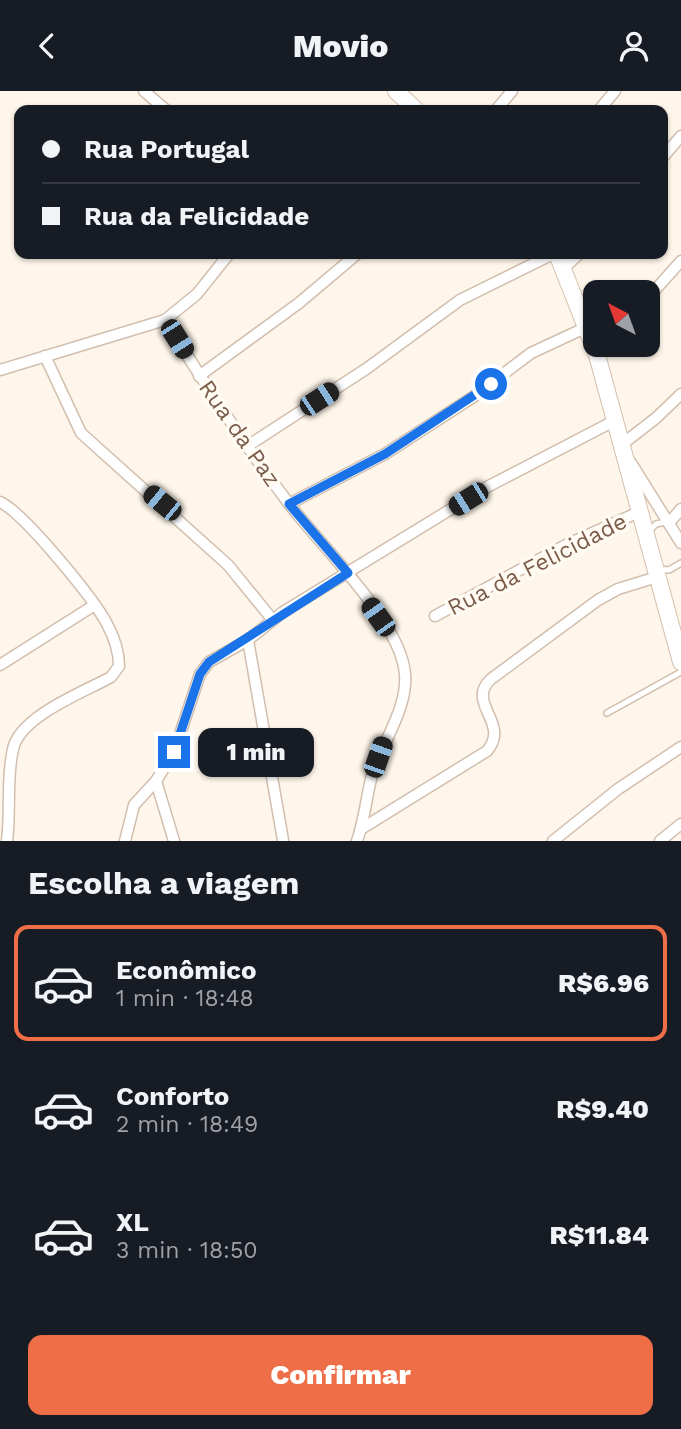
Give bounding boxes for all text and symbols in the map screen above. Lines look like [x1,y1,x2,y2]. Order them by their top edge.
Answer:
icon: back [28,27,66,65]
text: Movio [293,27,388,65]
icon: person [615,27,653,65]
text: Rua Portugal [84,134,249,164]
text: Rua da Felicidade [84,201,309,231]
north arrow [583,280,660,357]
map controls [583,280,660,357]
car [157,316,198,362]
route start [475,368,507,400]
street label: Rua da Paz [193,375,286,492]
car [296,379,343,419]
car [445,479,492,519]
car [140,482,185,524]
street label: Rua da Felicidade [443,508,631,621]
car [358,594,399,640]
callout: 1 min [198,727,314,777]
car [362,734,395,780]
route end [158,736,190,768]
text: 1 min [226,739,286,766]
text: Escolha a viagem [28,864,299,902]
icon: car [32,952,95,1015]
text: Econômico [116,955,257,985]
text: R$6.96 [558,968,649,998]
text: 1 min · 18:48 [116,985,254,1012]
icon: car [32,1078,95,1141]
text: Conforto [116,1081,229,1111]
text: R$9.40 [556,1094,649,1124]
text: 2 min · 18:49 [116,1111,258,1138]
icon: car [32,1204,95,1267]
text: XL [116,1207,149,1237]
text: R$11.84 [550,1220,649,1250]
text: 3 min · 18:50 [116,1237,258,1264]
button: Confirmar [28,1335,653,1415]

